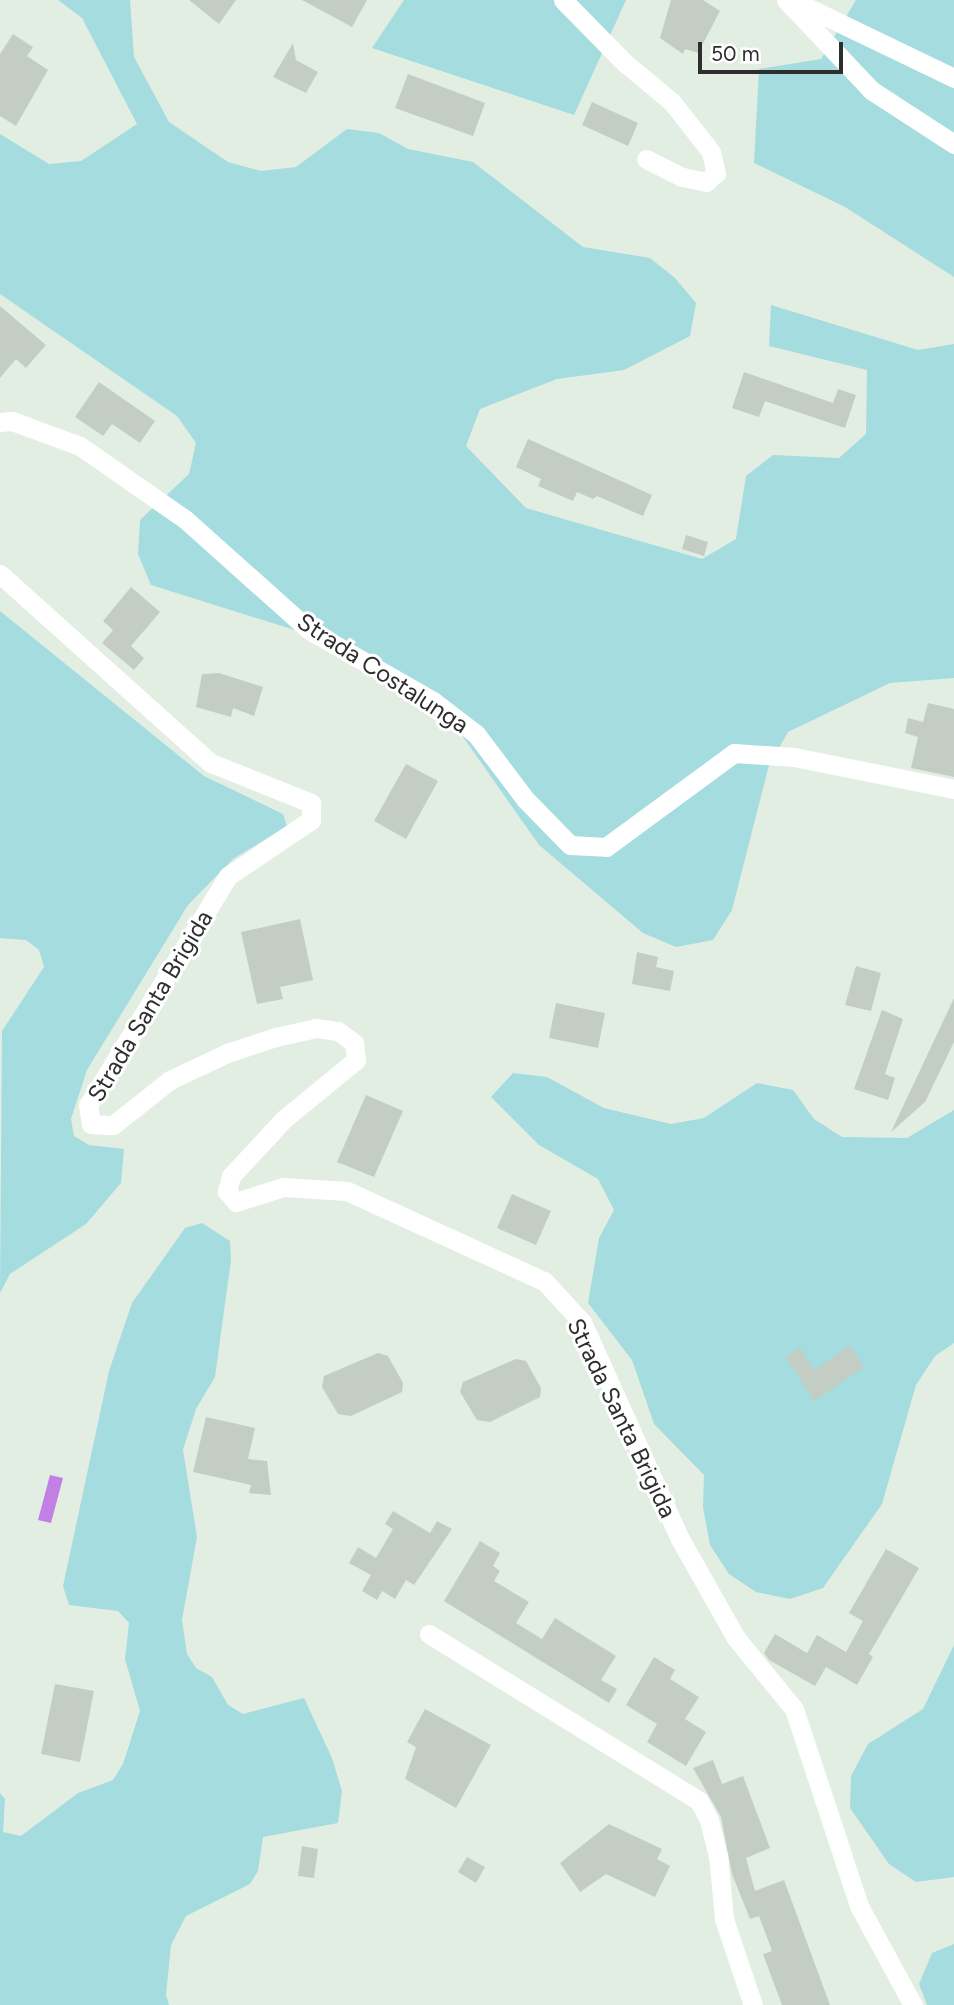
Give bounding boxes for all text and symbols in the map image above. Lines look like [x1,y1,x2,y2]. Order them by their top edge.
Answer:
scale bar [702,28,847,72]
text: 50 m [711,41,760,66]
street label: Strada Costalunga [292,607,474,739]
street label: Strada Santa Brigida [81,905,219,1107]
street label: Strada Santa Brigida [561,1314,683,1522]

